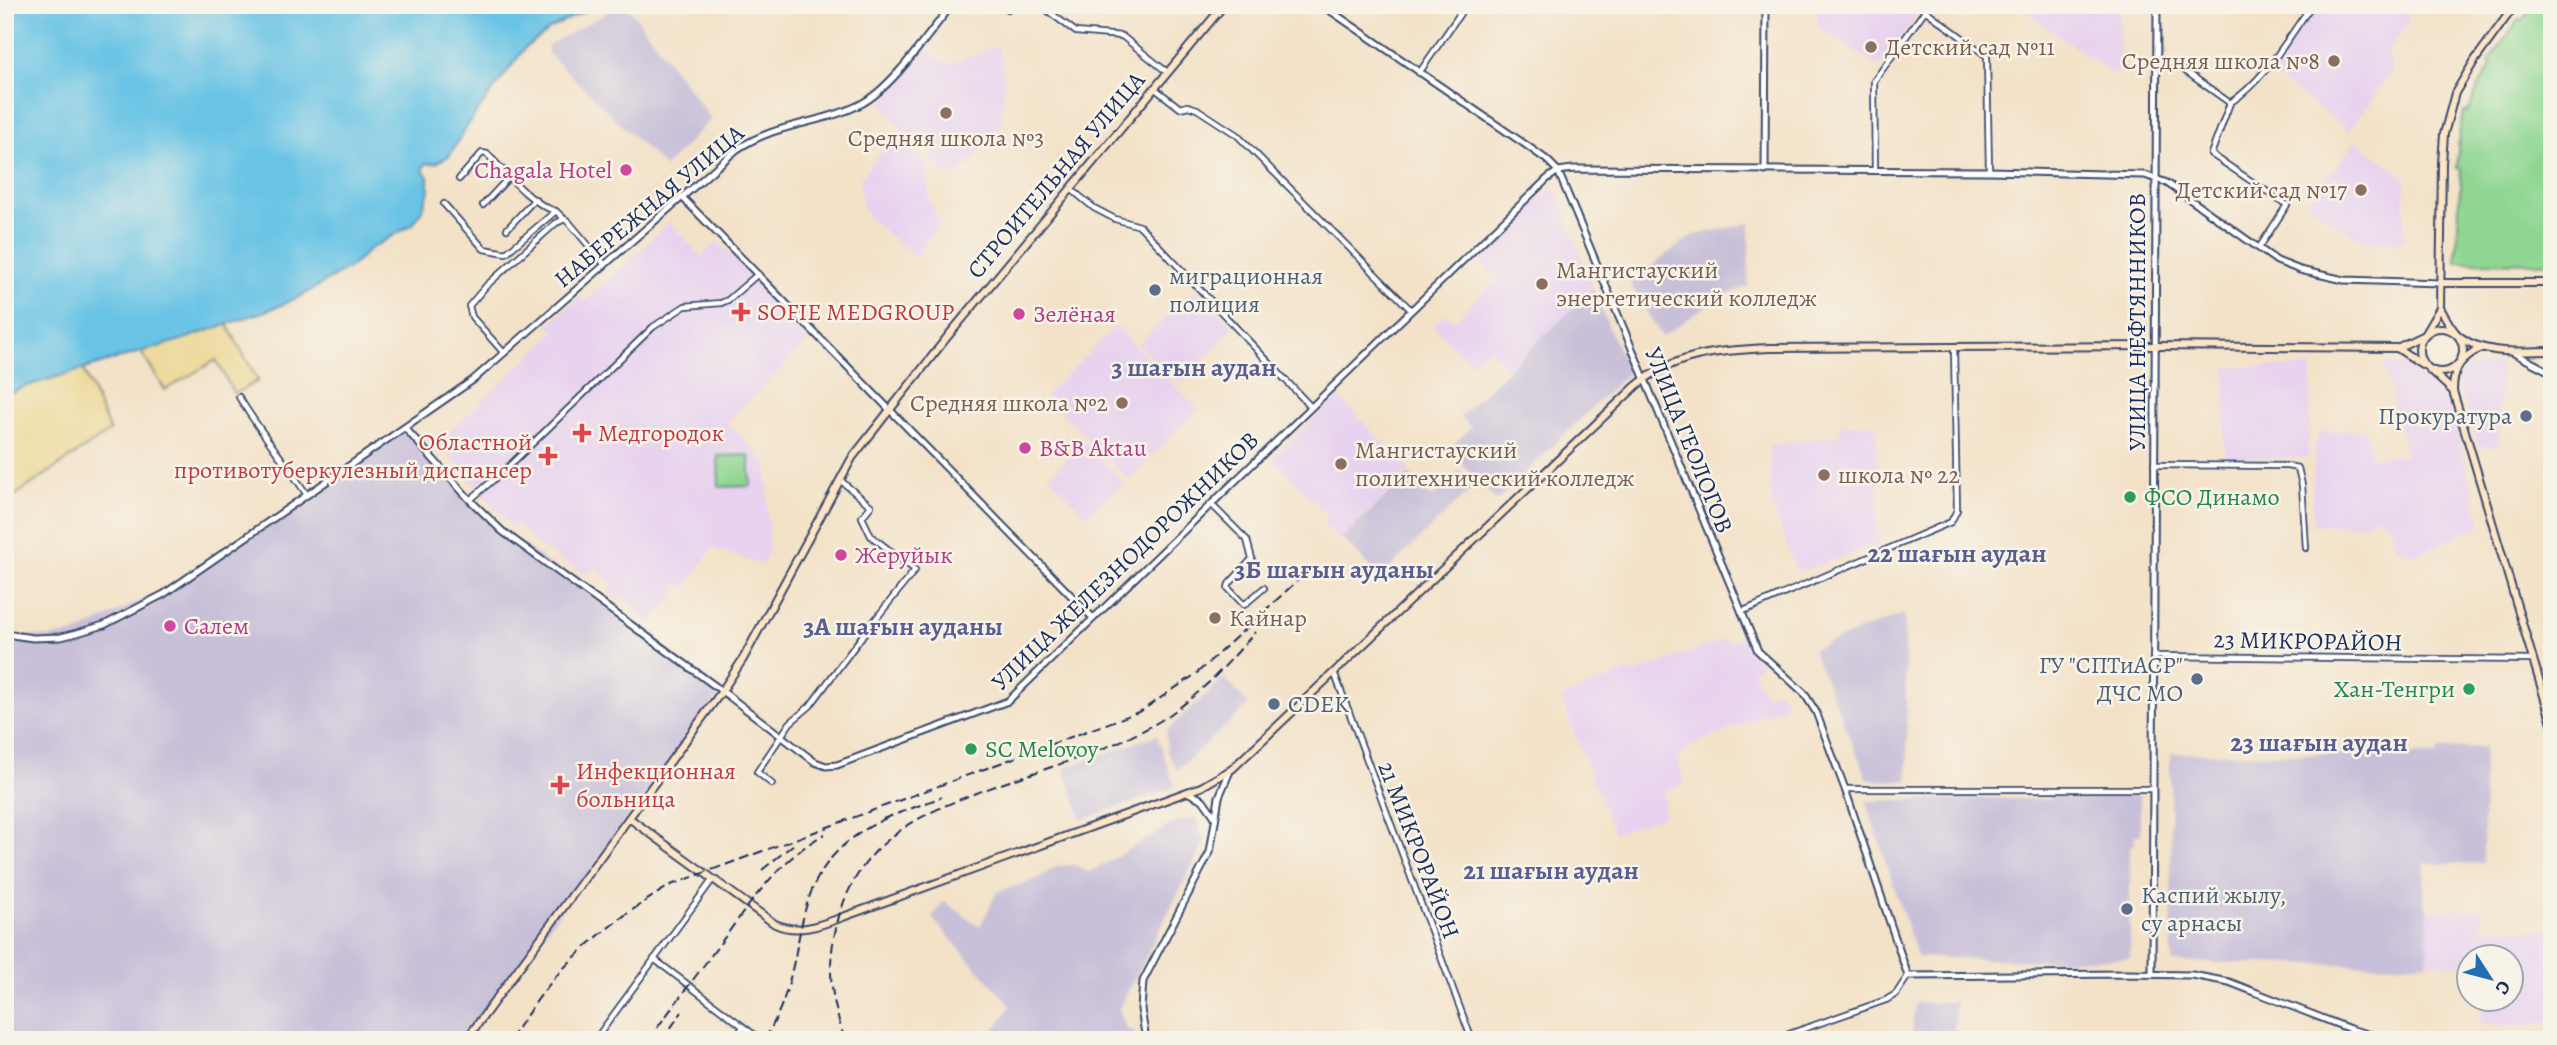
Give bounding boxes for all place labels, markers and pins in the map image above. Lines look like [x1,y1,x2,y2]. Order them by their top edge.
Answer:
place label: Детский сад №11 [1885,31,2055,63]
marker: Детский сад №11 [1863,39,1879,55]
place label: Средняя школа №8 [2122,45,2320,77]
marker: Средняя школа №8 [2326,53,2342,69]
marker: Средняя школа №3 [938,105,954,121]
place label: Средняя школа №3 [848,122,1044,154]
place label: Chagala Hotel [474,154,612,186]
marker: Chagala Hotel [618,162,634,178]
place label: Детский сад №17 [2175,174,2348,206]
marker: Детский сад №17 [2353,182,2369,198]
place label: Мангистауский энергетический колледж [1556,254,1817,314]
place label: миграционная полиция [1169,260,1323,320]
marker: Мангистауский энергетический колледж [1534,276,1550,292]
marker: миграционная полиция [1147,282,1163,298]
place label: SOFIE MEDGROUP [757,296,954,328]
place label: Зелёная [1033,298,1116,330]
marker: SOFIE MEDGROUP [731,302,751,322]
marker: Зелёная [1011,306,1027,322]
place label: Средняя школа №2 [910,387,1108,419]
marker: Средняя школа №2 [1114,395,1130,411]
place label: Прокуратура [2378,400,2512,432]
marker: Прокуратура [2518,408,2534,424]
place label: Медгородок [598,417,724,449]
marker: Медгородок [572,423,592,443]
place label: Областной противотуберкулезный диспансер [174,426,532,486]
place label: B&B Aktau [1039,432,1147,464]
place label: Мангистауский политехнический колледж [1355,434,1635,494]
marker: B&B Aktau [1017,440,1033,456]
marker: Областной противотуберкулезный диспансер [538,446,558,466]
marker: Мангистауский политехнический колледж [1333,456,1349,472]
place label: школа № 22 [1838,459,1960,491]
marker: школа № 22 [1816,467,1832,483]
place label: ФСО Динамо [2144,481,2280,513]
marker: ФСО Динамо [2122,489,2138,505]
place label: Жеруйык [855,539,953,571]
marker: Жеруйык [833,547,849,563]
place label: Кайнар [1229,602,1307,634]
place label: Салем [184,610,249,642]
marker: Кайнар [1207,610,1223,626]
marker: Салем [162,618,178,634]
place label: ГУ "СПТиАСР" ДЧС МО [2039,649,2183,709]
marker: ГУ "СПТиАСР" ДЧС МО [2189,671,2205,687]
place label: Хан-Тенгри [2334,673,2455,705]
marker: Хан-Тенгри [2461,681,2477,697]
place label: CDEK [1288,688,1349,720]
marker: CDEK [1266,696,1282,712]
place label: SC Melovoy [985,733,1098,765]
marker: SC Melovoy [963,741,979,757]
place label: Инфекционная больница [576,755,736,815]
marker: Инфекционная больница [550,775,570,795]
place label: Каспий жылу, су арнасы [2141,879,2286,939]
marker: Каспий жылу, су арнасы [2119,901,2135,917]

